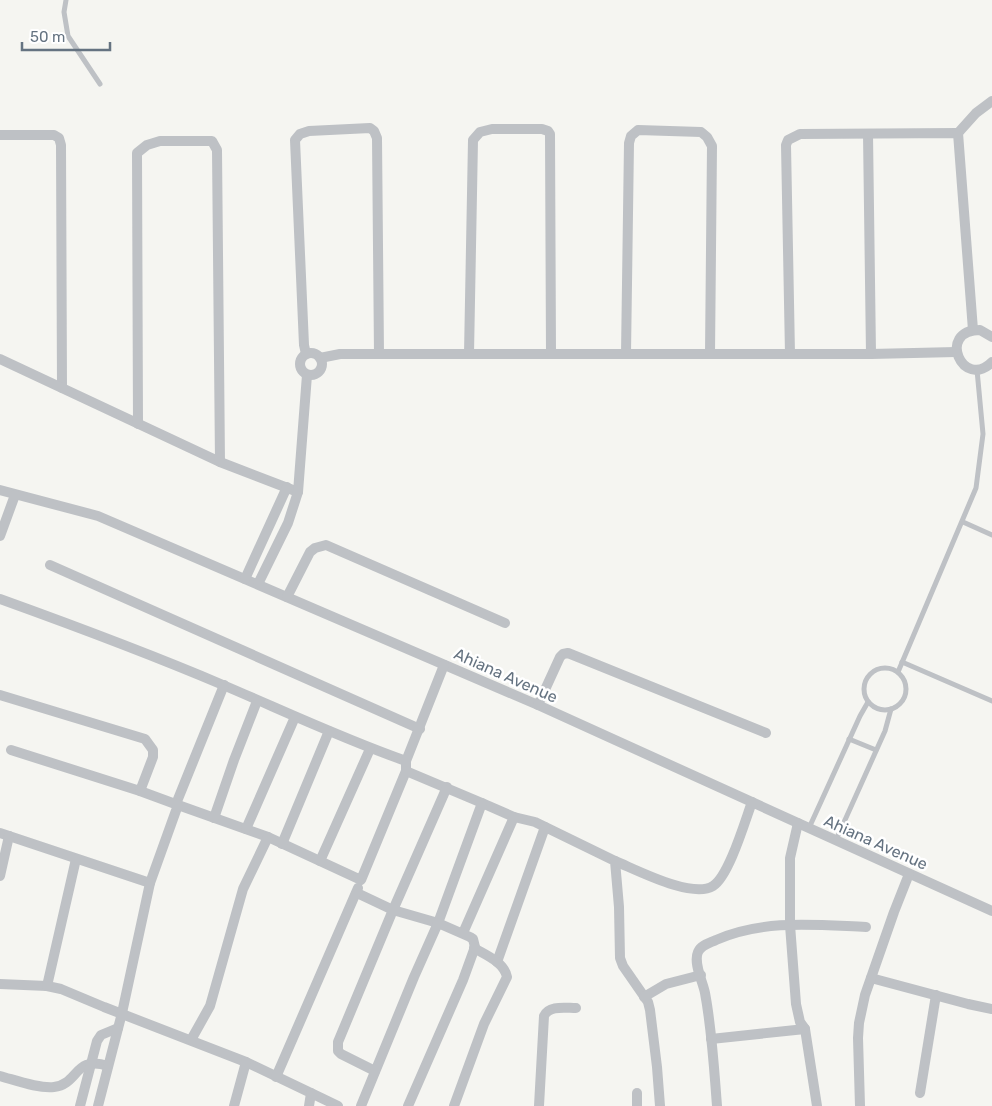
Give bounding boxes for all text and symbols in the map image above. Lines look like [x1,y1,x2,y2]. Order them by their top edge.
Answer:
scale bar [22,20,110,52]
text: 50 m [30,28,65,46]
street label: Ahiana Avenue [451,644,561,707]
street label: Ahiana Avenue [821,811,931,874]

